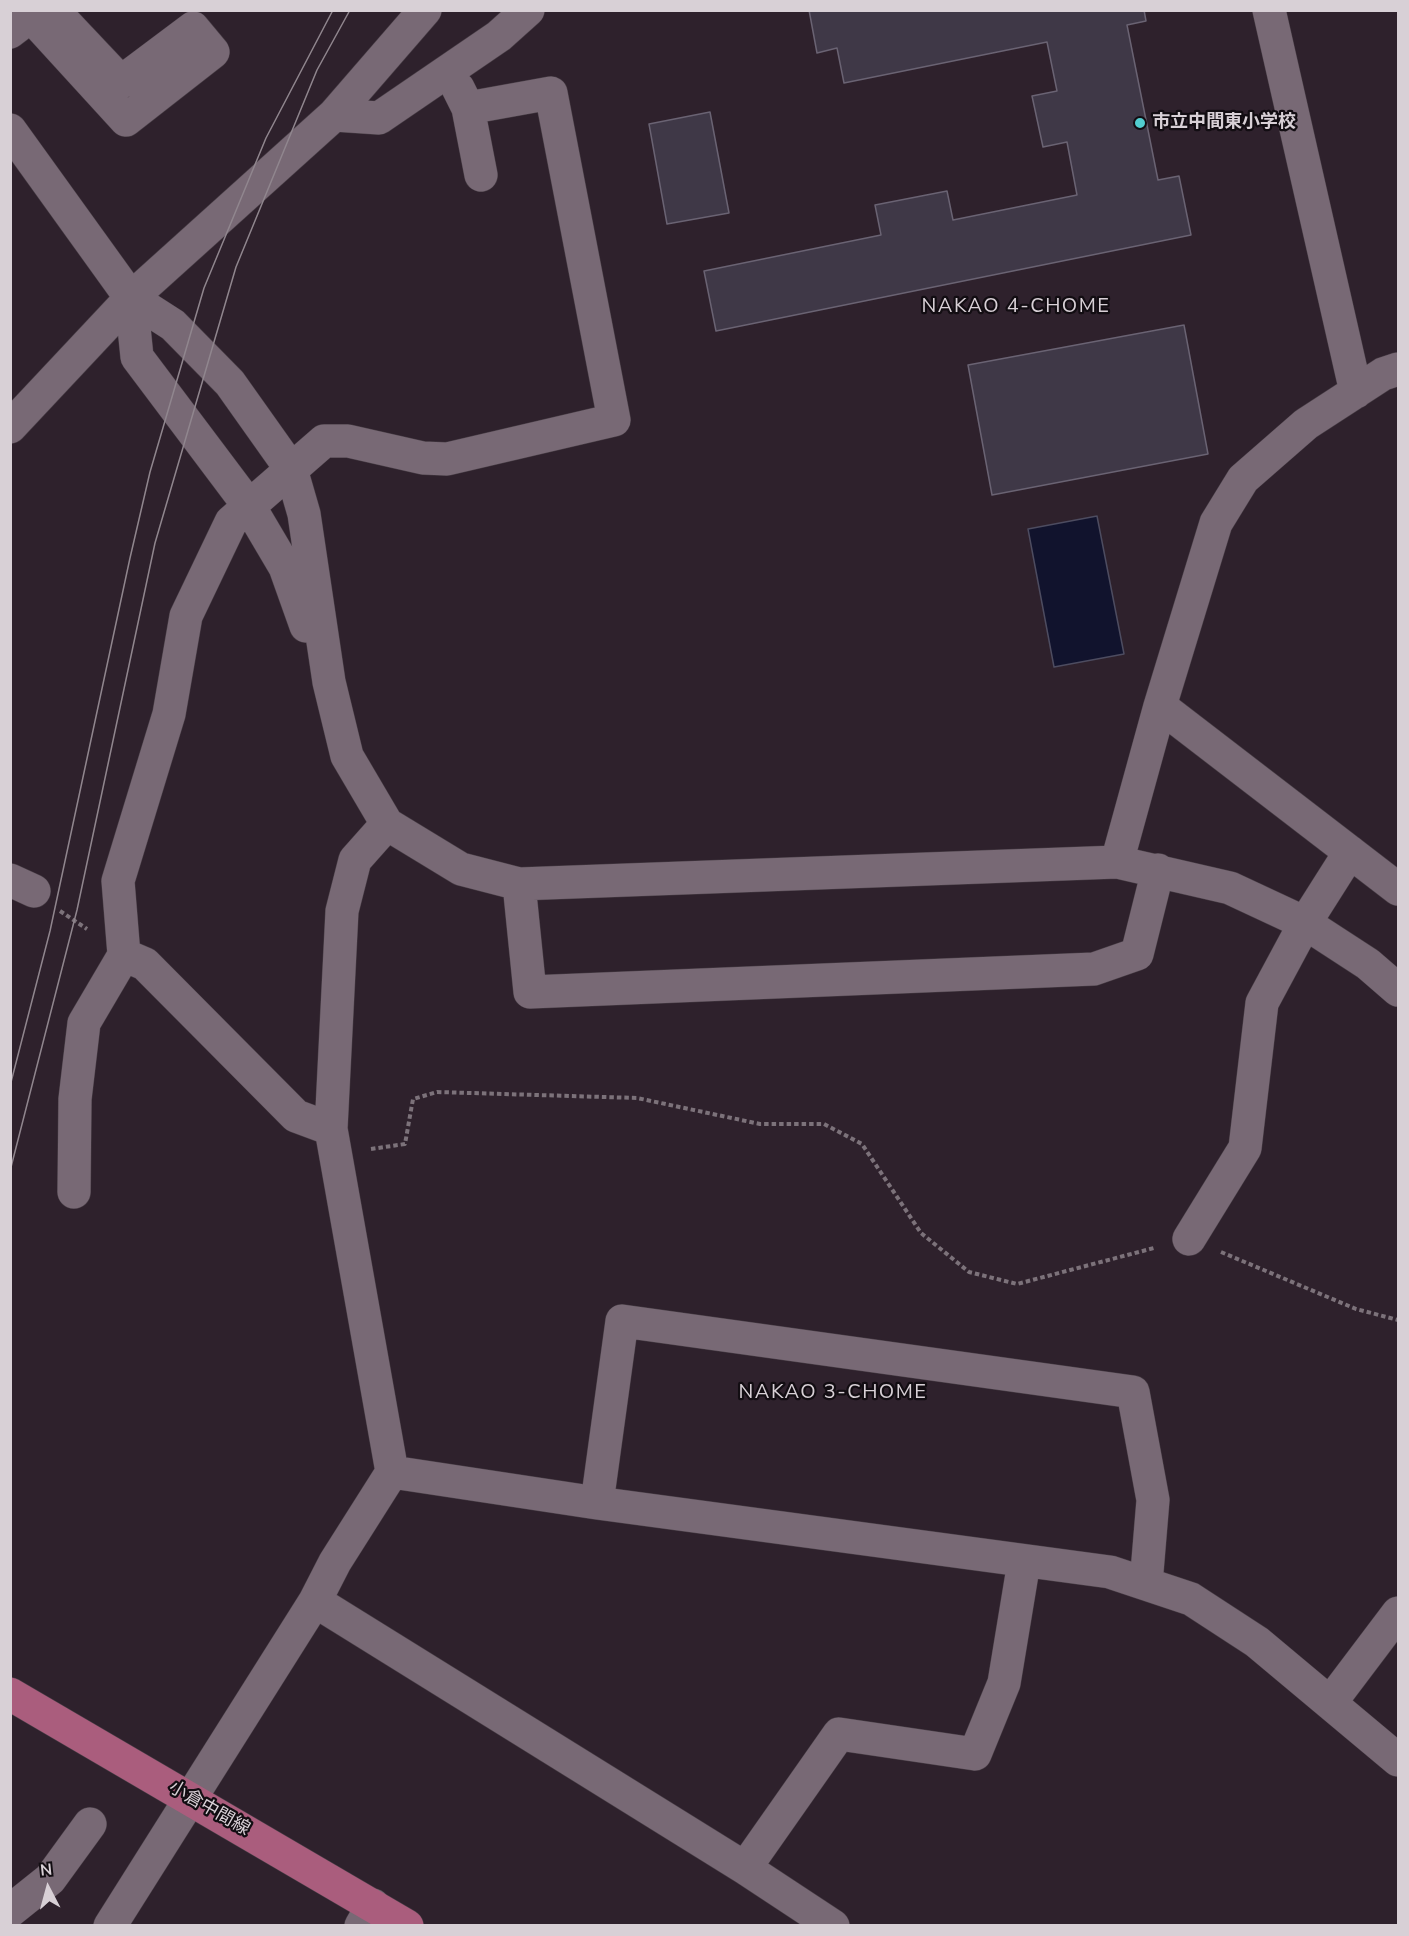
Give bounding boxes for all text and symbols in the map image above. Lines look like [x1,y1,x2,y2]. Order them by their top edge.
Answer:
place label: 市立中間東小学校 [1152,112,1296,134]
marker: 市立中間東小学校 [1133,116,1147,130]
district label: NAKAO 4-CHOME [922,295,1110,319]
district label: NAKAO 3-CHOME [739,1381,927,1405]
street label: 小倉中間線 [165,1777,253,1841]
north arrow [18,1858,78,1918]
text: N [39,1859,53,1882]

